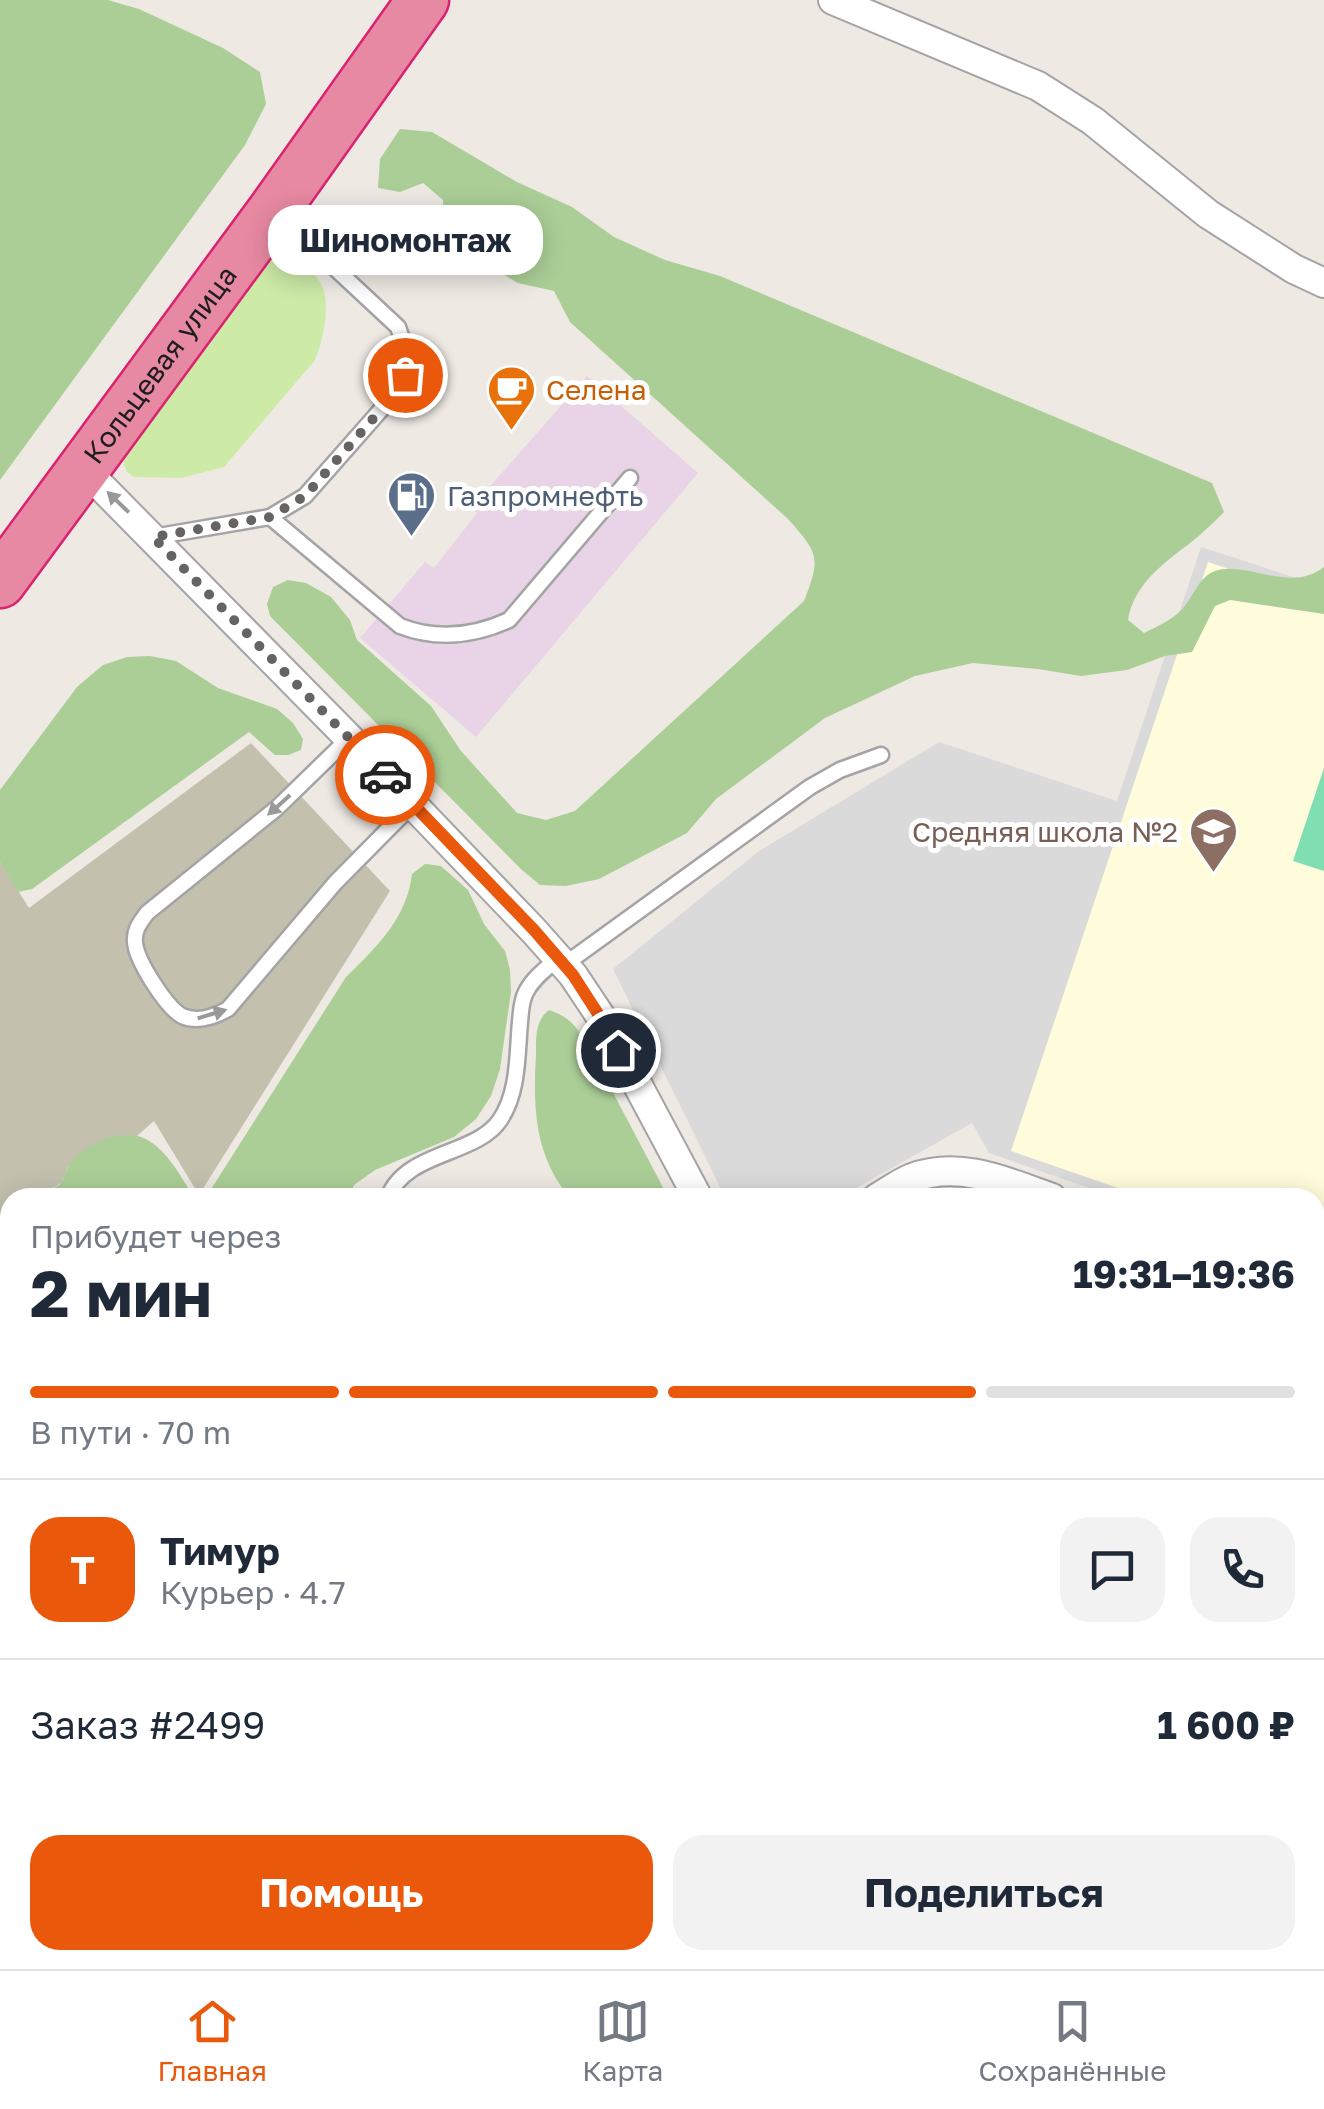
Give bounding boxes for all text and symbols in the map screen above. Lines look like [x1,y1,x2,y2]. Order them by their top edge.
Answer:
callout: Шиномонтаж [268,205,542,275]
text: Шиномонтаж [299,221,512,259]
street label: Кольцевая улица [76,259,243,470]
pin [363,333,448,418]
icon: bag [378,348,433,403]
cafe icon: Селена [485,364,537,432]
place label: Селена [546,373,647,406]
fuel station icon: Газпромнефть [386,470,438,538]
place label: Газпромнефть [447,479,644,512]
one-way arrow [106,491,130,514]
courier [335,725,435,825]
icon: car [358,748,413,803]
one-way arrow [267,793,291,816]
school or university icon: Средняя школа №2 [1187,806,1239,874]
place label: Средняя школа №2 [912,815,1178,848]
one-way arrow [198,1006,228,1021]
pin [576,1008,661,1093]
icon: home [591,1023,646,1078]
text: Прибудет через [30,1217,281,1255]
text: 19:31–19:36 [1073,1251,1295,1296]
text: 2 мин [30,1253,212,1331]
text: В пути · 70 m [30,1413,231,1451]
button: chat [1060,1517,1165,1622]
button: phone [1190,1517,1295,1622]
text: Тимур [160,1528,280,1573]
text: Т [70,1547,95,1592]
text: Курьер · 4.7 [160,1573,346,1611]
text: Заказ #2499 [30,1702,265,1747]
text: 1 600 ₽ [1157,1702,1295,1747]
button: Помощь [30,1835,653,1950]
button: Поделиться [673,1835,1295,1950]
tab: Главная [158,1994,267,2087]
tab: Карта [582,1994,663,2087]
tab: Сохранённые [979,1994,1166,2087]

